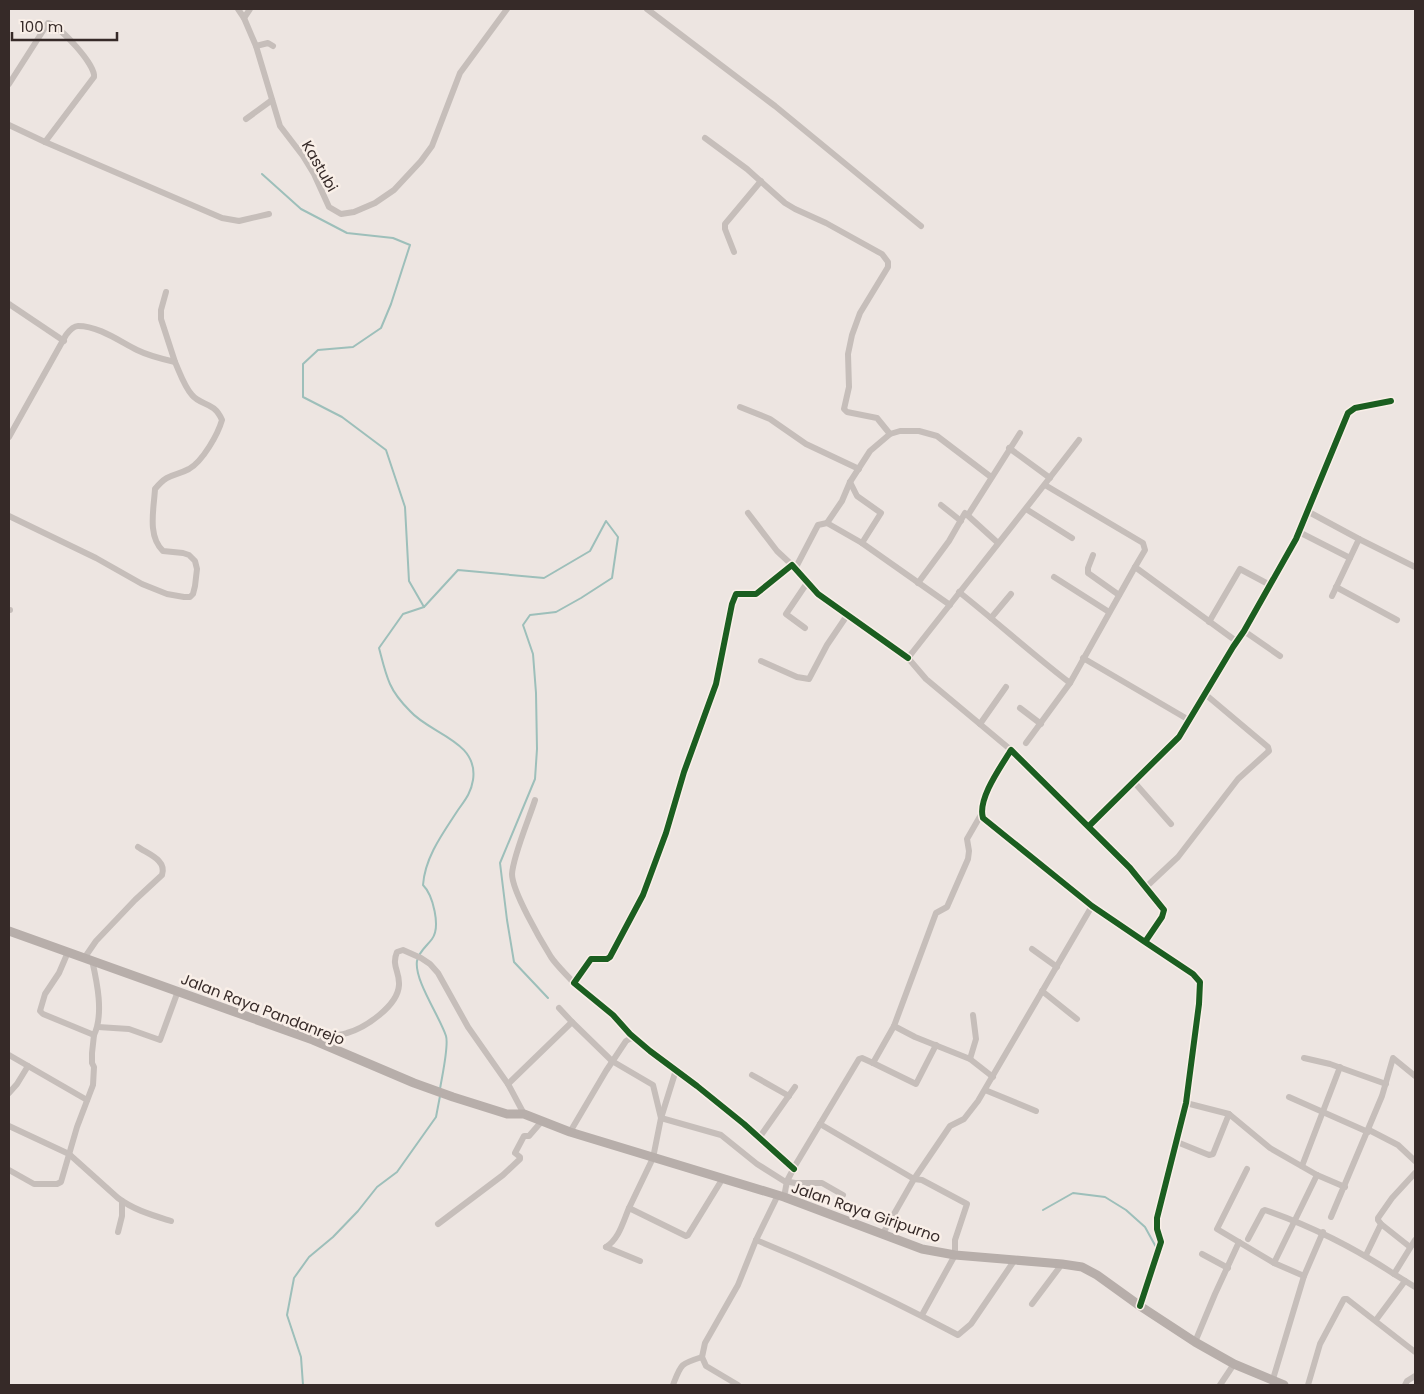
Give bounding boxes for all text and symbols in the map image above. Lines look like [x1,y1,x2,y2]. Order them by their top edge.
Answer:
scale bar [12,10,118,42]
text: 100 m [20,16,63,37]
street label: Kastubi [297,137,343,195]
street label: Jalan Raya Pandanrejo [178,968,348,1050]
street label: Jalan Raya Giripurno [789,1177,943,1247]

